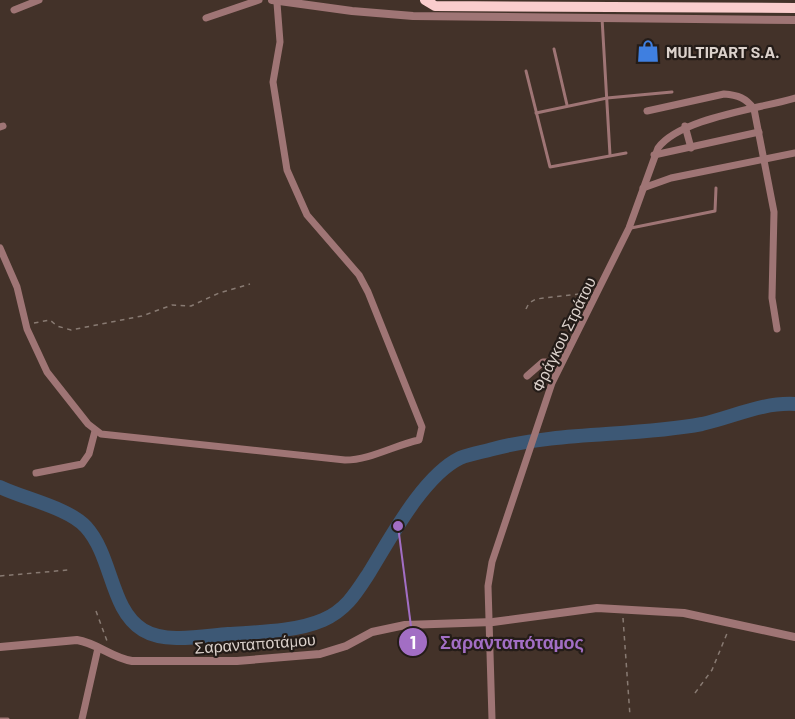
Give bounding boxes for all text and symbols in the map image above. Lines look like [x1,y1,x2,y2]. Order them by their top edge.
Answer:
shop icon: MULTIPART S.A. [635,38,661,64]
place label: MULTIPART S.A. [666,42,779,61]
street label: Φράγκου Στράτου [527,274,599,394]
callout: Σαρανταπόταμος [398,624,596,660]
street label: Σαρανταποτάμου [194,629,316,657]
text: 1 [410,631,416,653]
text: Σαρανταπόταμος [440,631,584,653]

